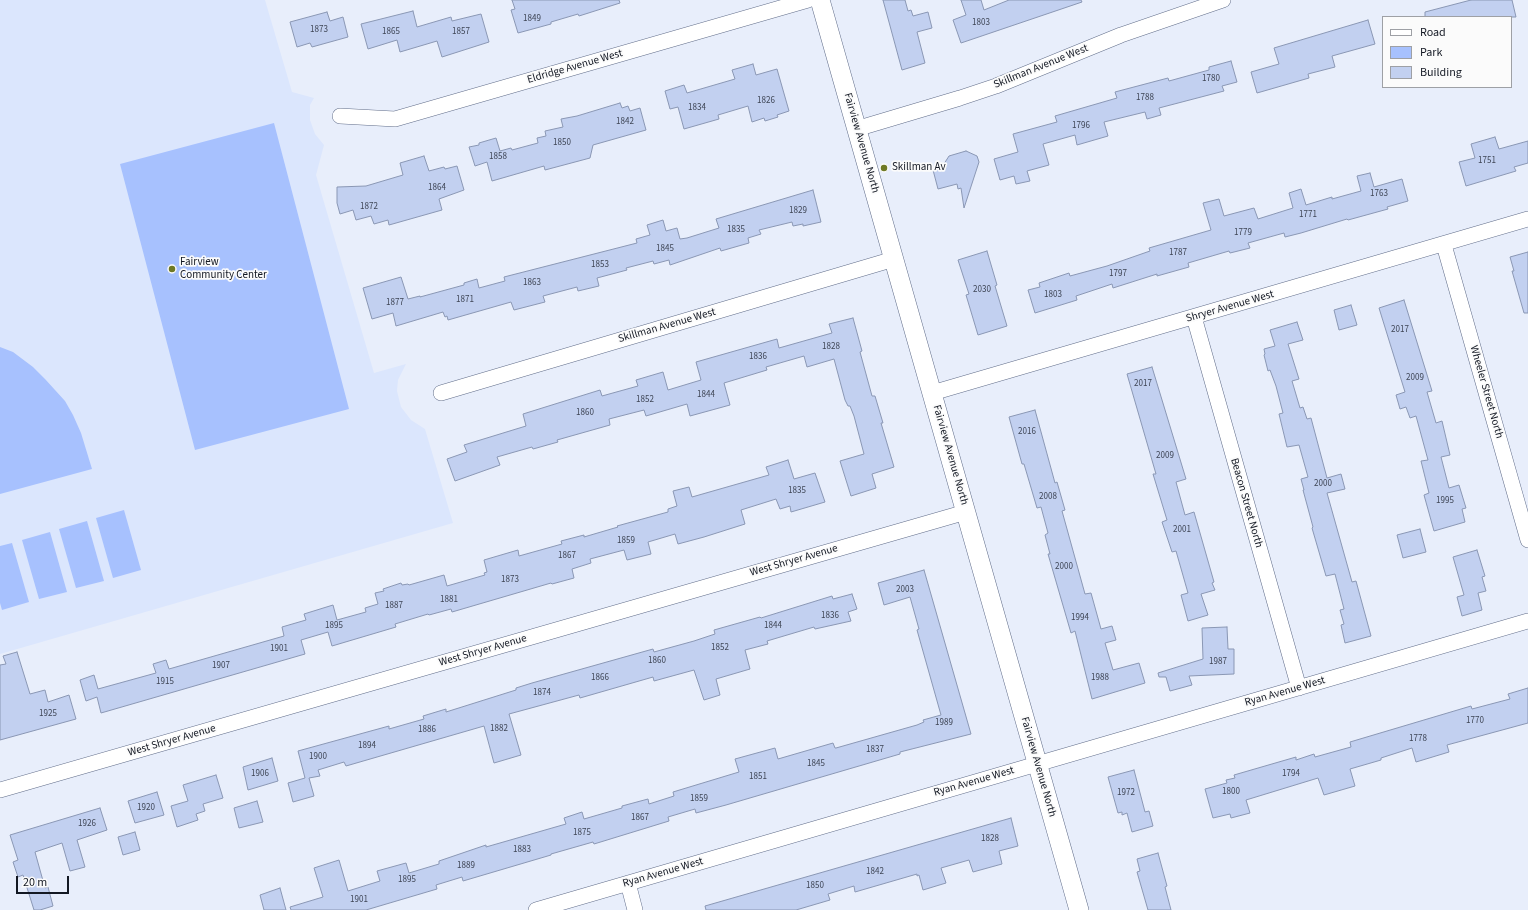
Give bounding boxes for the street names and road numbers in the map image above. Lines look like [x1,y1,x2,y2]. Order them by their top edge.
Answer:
street label: Skillman Avenue West [992,42,1090,92]
street label: Eldridge Avenue West [526,47,624,87]
street label: Fairview Avenue North [840,91,882,195]
street label: Shryer Avenue West [1185,288,1275,326]
street label: Skillman Avenue West [617,306,717,346]
street label: Wheeler Street North [1466,344,1506,440]
street label: Fairview Avenue North [929,403,971,507]
street label: Beacon Street North [1227,457,1265,549]
street label: West Shryer Avenue [749,542,839,580]
street label: West Shryer Avenue [438,632,528,670]
street label: Ryan Avenue West [1243,674,1327,710]
street label: Fairview Avenue North [1017,715,1059,819]
street label: West Shryer Avenue [127,722,217,760]
street label: Ryan Avenue West [932,764,1016,800]
street label: Ryan Avenue West [621,855,705,891]

